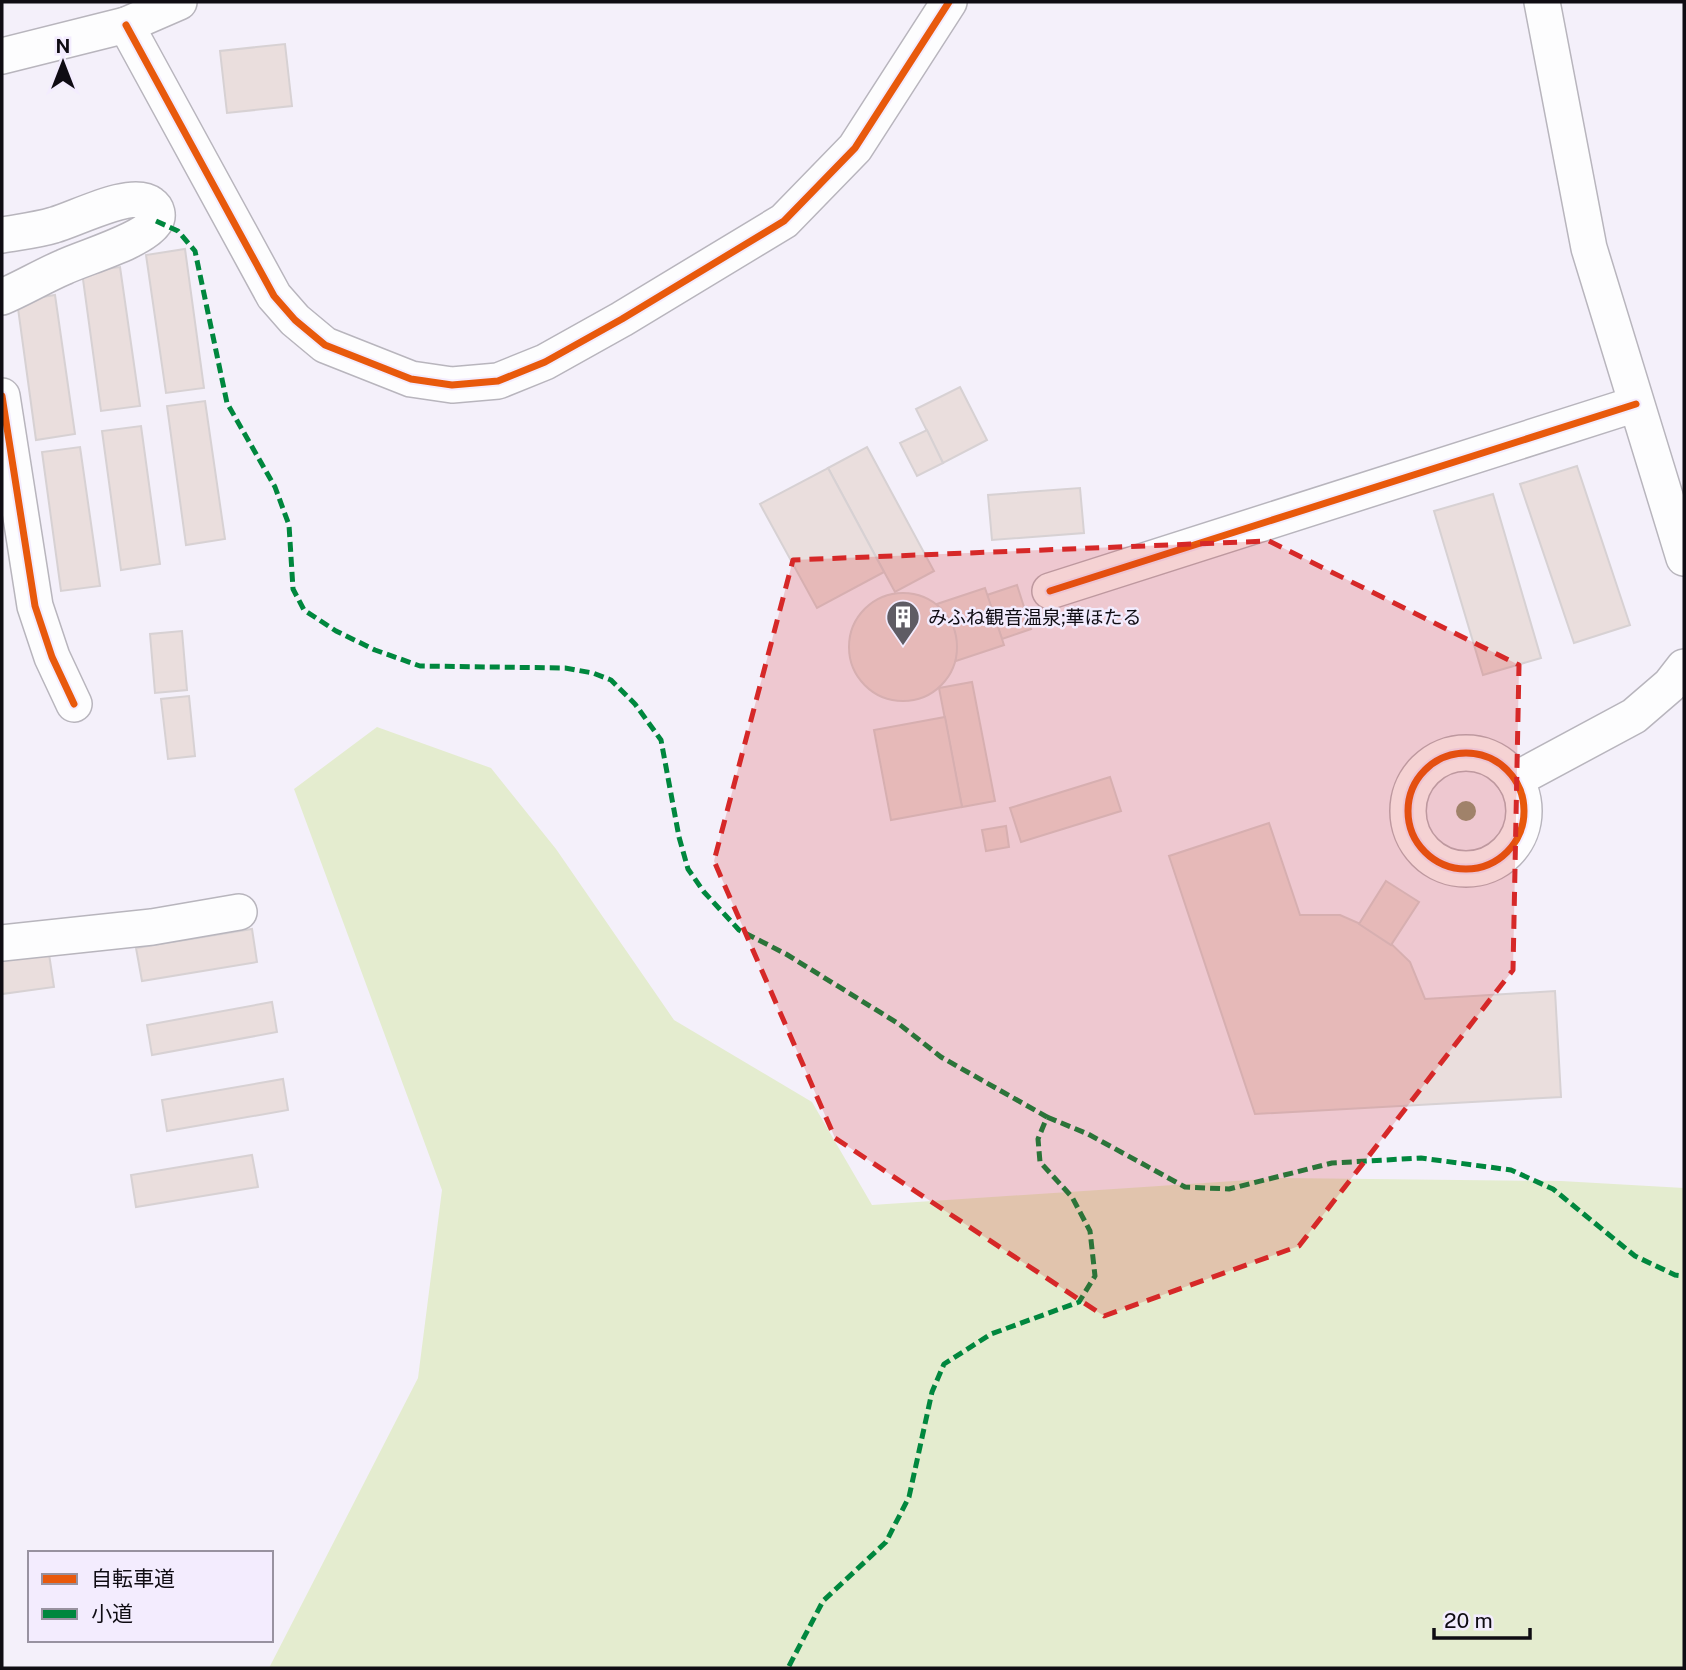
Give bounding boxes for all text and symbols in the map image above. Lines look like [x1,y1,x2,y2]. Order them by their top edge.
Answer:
north arrow [28,28,98,98]
text: N [56,35,70,57]
building icon: みふね観音温泉;華ほたる [884,598,922,647]
place label: みふね観音温泉;華ほたる [928,606,1142,628]
legend [28,1551,273,1642]
text: 自転車道 [91,1566,175,1591]
scale bar [1434,1596,1530,1640]
text: 小道 [91,1601,133,1626]
text: 20 m [1444,1608,1493,1633]

